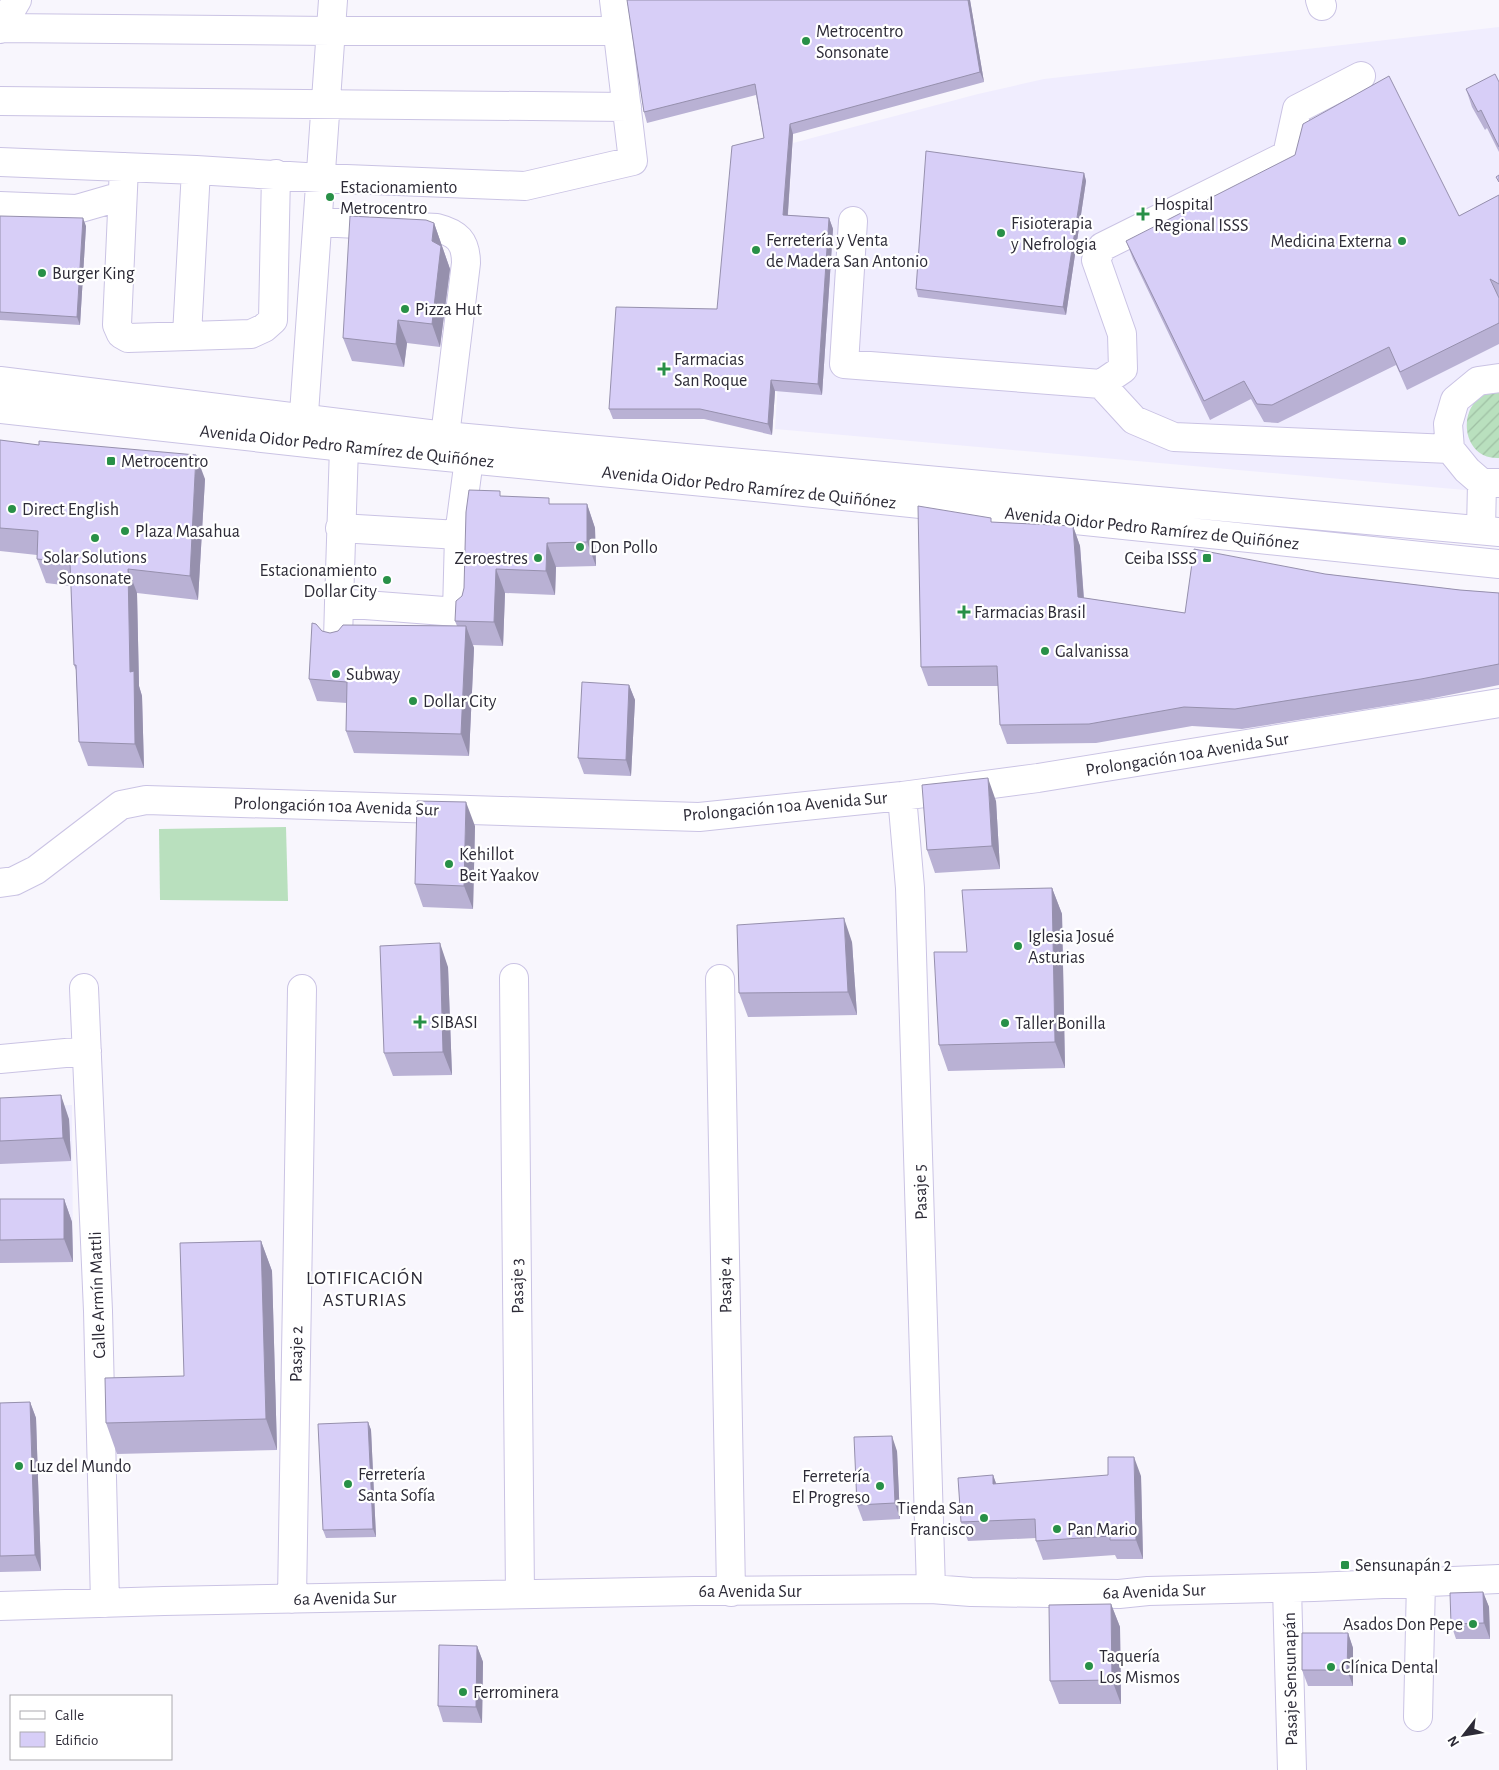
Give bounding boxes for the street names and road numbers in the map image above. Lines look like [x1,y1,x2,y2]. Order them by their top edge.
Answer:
street label: Avenida Oidor Pedro Ramírez de Quiñónez [199,423,495,471]
street label: Avenida Oidor Pedro Ramírez de Quiñónez [601,464,897,512]
street label: Avenida Oidor Pedro Ramírez de Quiñónez [1004,505,1300,553]
street label: Prolongación 10a Avenida Sur [1084,730,1290,780]
street label: Prolongación 10a Avenida Sur [682,789,888,825]
street label: Prolongación 10a Avenida Sur [233,794,439,820]
street label: Pasaje 5 [911,1164,931,1220]
street label: Calle Armín Mattli [87,1231,109,1359]
street label: Pasaje 4 [716,1256,735,1314]
street label: Pasaje 3 [509,1258,527,1314]
street label: Pasaje 2 [288,1326,306,1382]
street label: 6a Avenida Sur [1102,1581,1206,1603]
street label: 6a Avenida Sur [698,1583,802,1601]
street label: 6a Avenida Sur [293,1589,397,1609]
street label: Pasaje Sensunapán [1281,1612,1301,1746]

